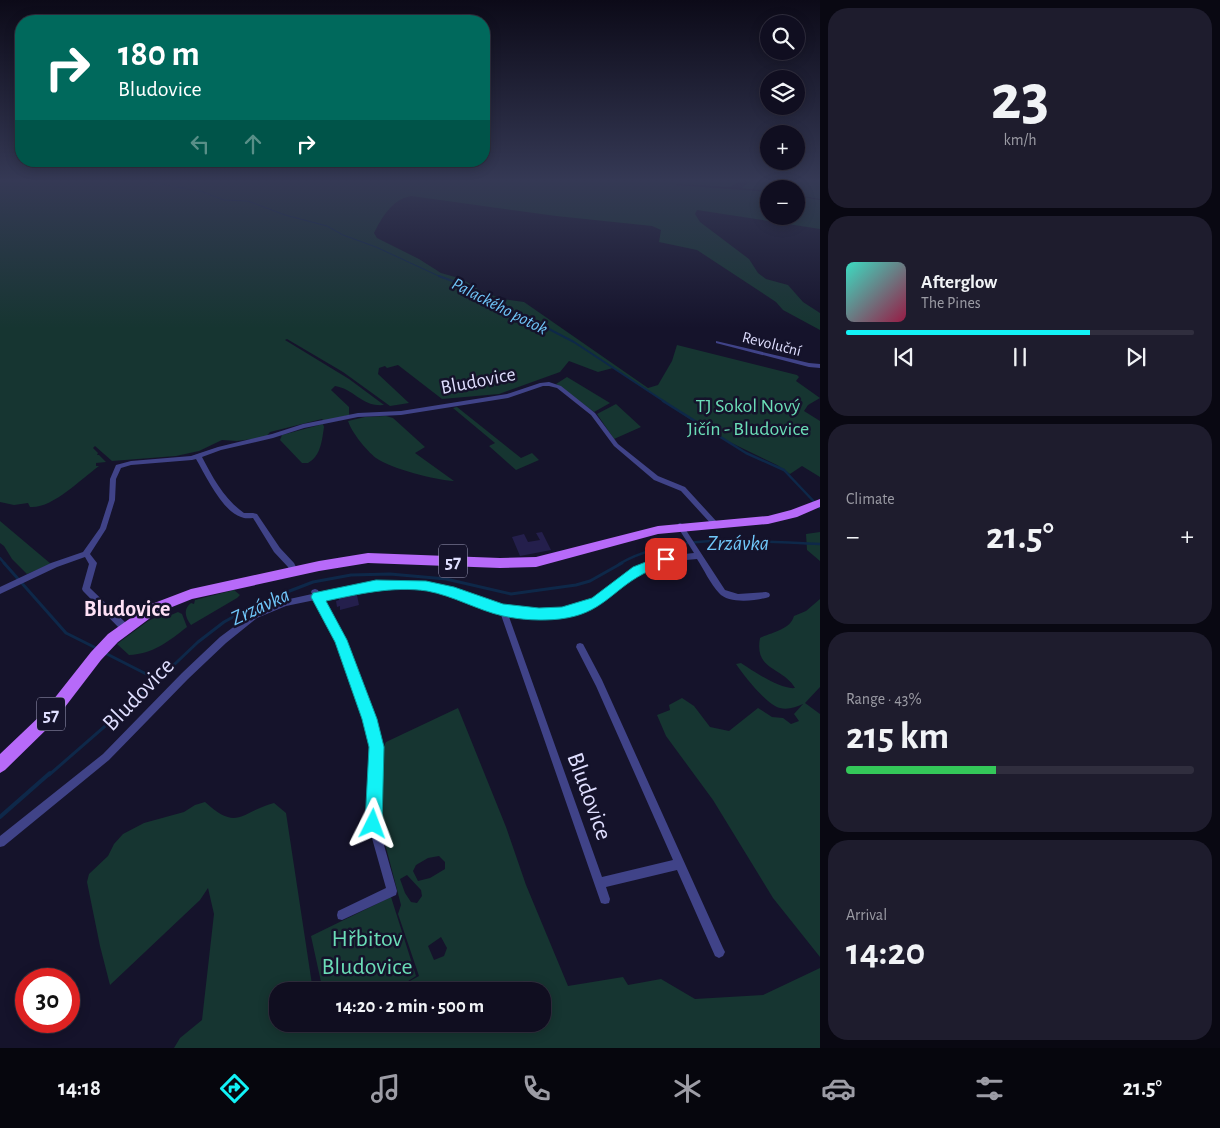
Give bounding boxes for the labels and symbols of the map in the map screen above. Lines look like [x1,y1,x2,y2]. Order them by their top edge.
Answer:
water label: Palackého potok [449,275,550,339]
street label: Revoluční [741,329,803,359]
street label: Bludovice [439,364,517,398]
park label: TJ Sokol Nový Jičín - Bludovice [687,396,809,439]
water label: Zrzávka [707,533,769,554]
pin [645,538,687,580]
road number: 57 [439,544,467,578]
water label: Zrzávka [228,584,293,629]
district label: Bludovice [84,598,170,620]
street label: Bludovice [98,654,179,736]
road number: 57 [37,698,65,731]
street label: Bludovice [562,749,616,843]
position arrow [346,797,398,849]
park label: Hřbitov Bludovice [321,927,413,979]
speed limit sign: 30 [15,968,80,1033]

